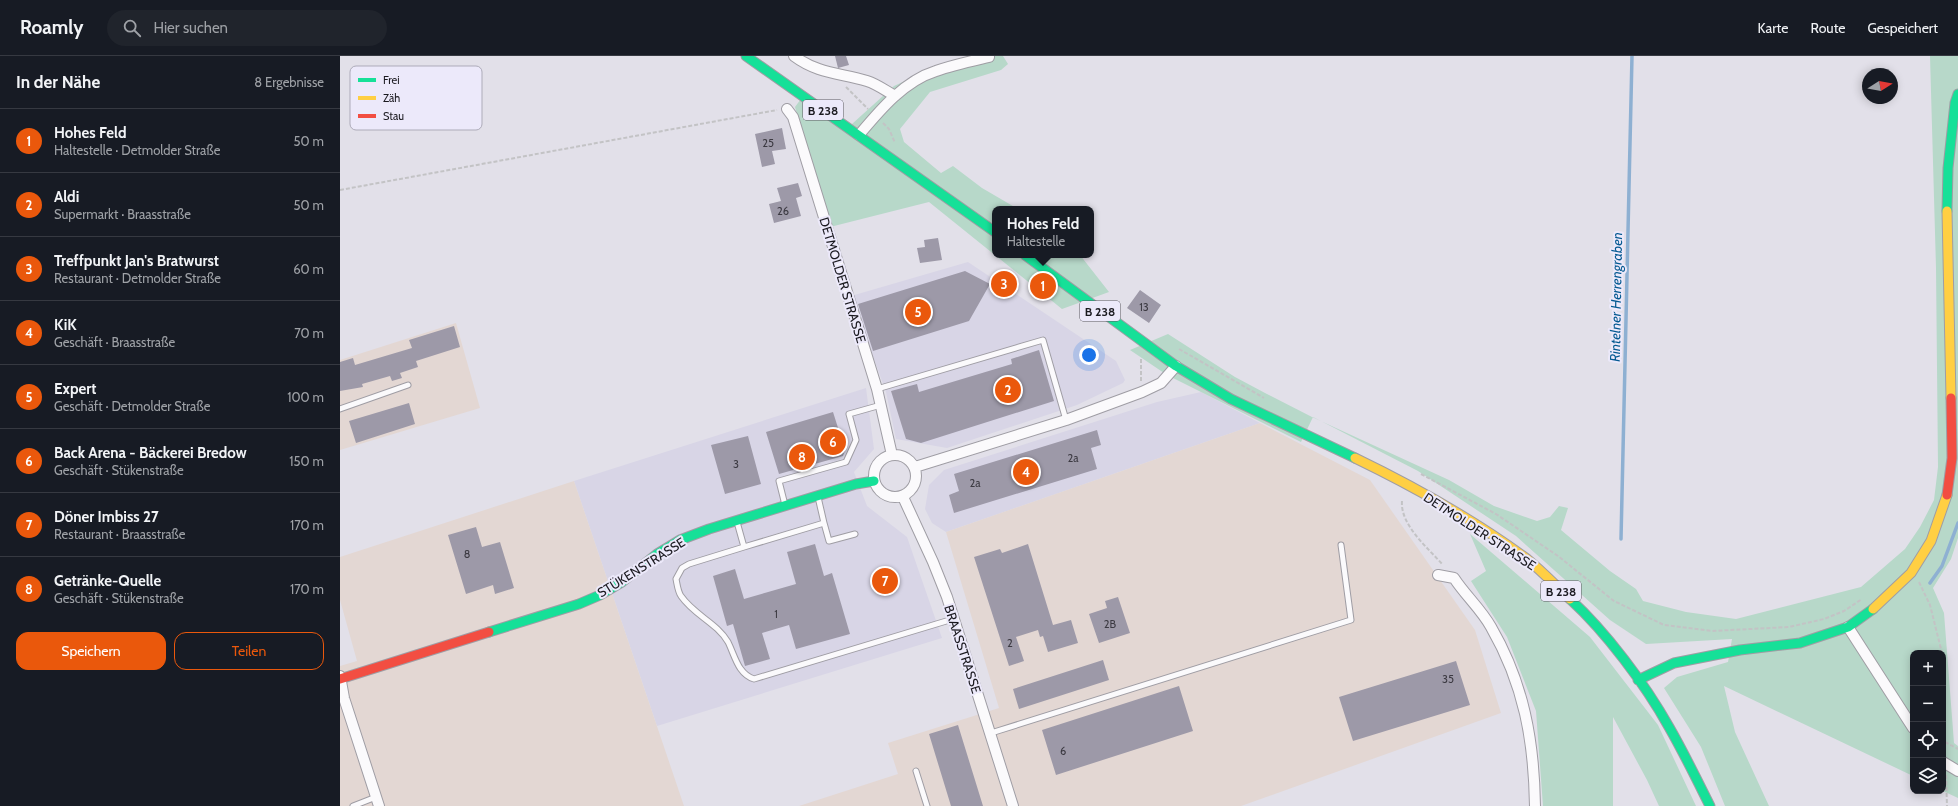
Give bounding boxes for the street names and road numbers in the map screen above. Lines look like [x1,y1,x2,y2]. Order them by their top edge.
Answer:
road number: B 238 [803,100,843,120]
street label: DETMOLDER STRASSE [816,215,870,345]
road number: B 238 [1080,301,1120,321]
street label: DETMOLDER STRASSE [1421,489,1539,573]
street label: STÜKENSTRASSE [594,534,688,600]
road number: B 238 [1541,581,1581,601]
street label: BRAASSTRASSE [941,603,985,695]

